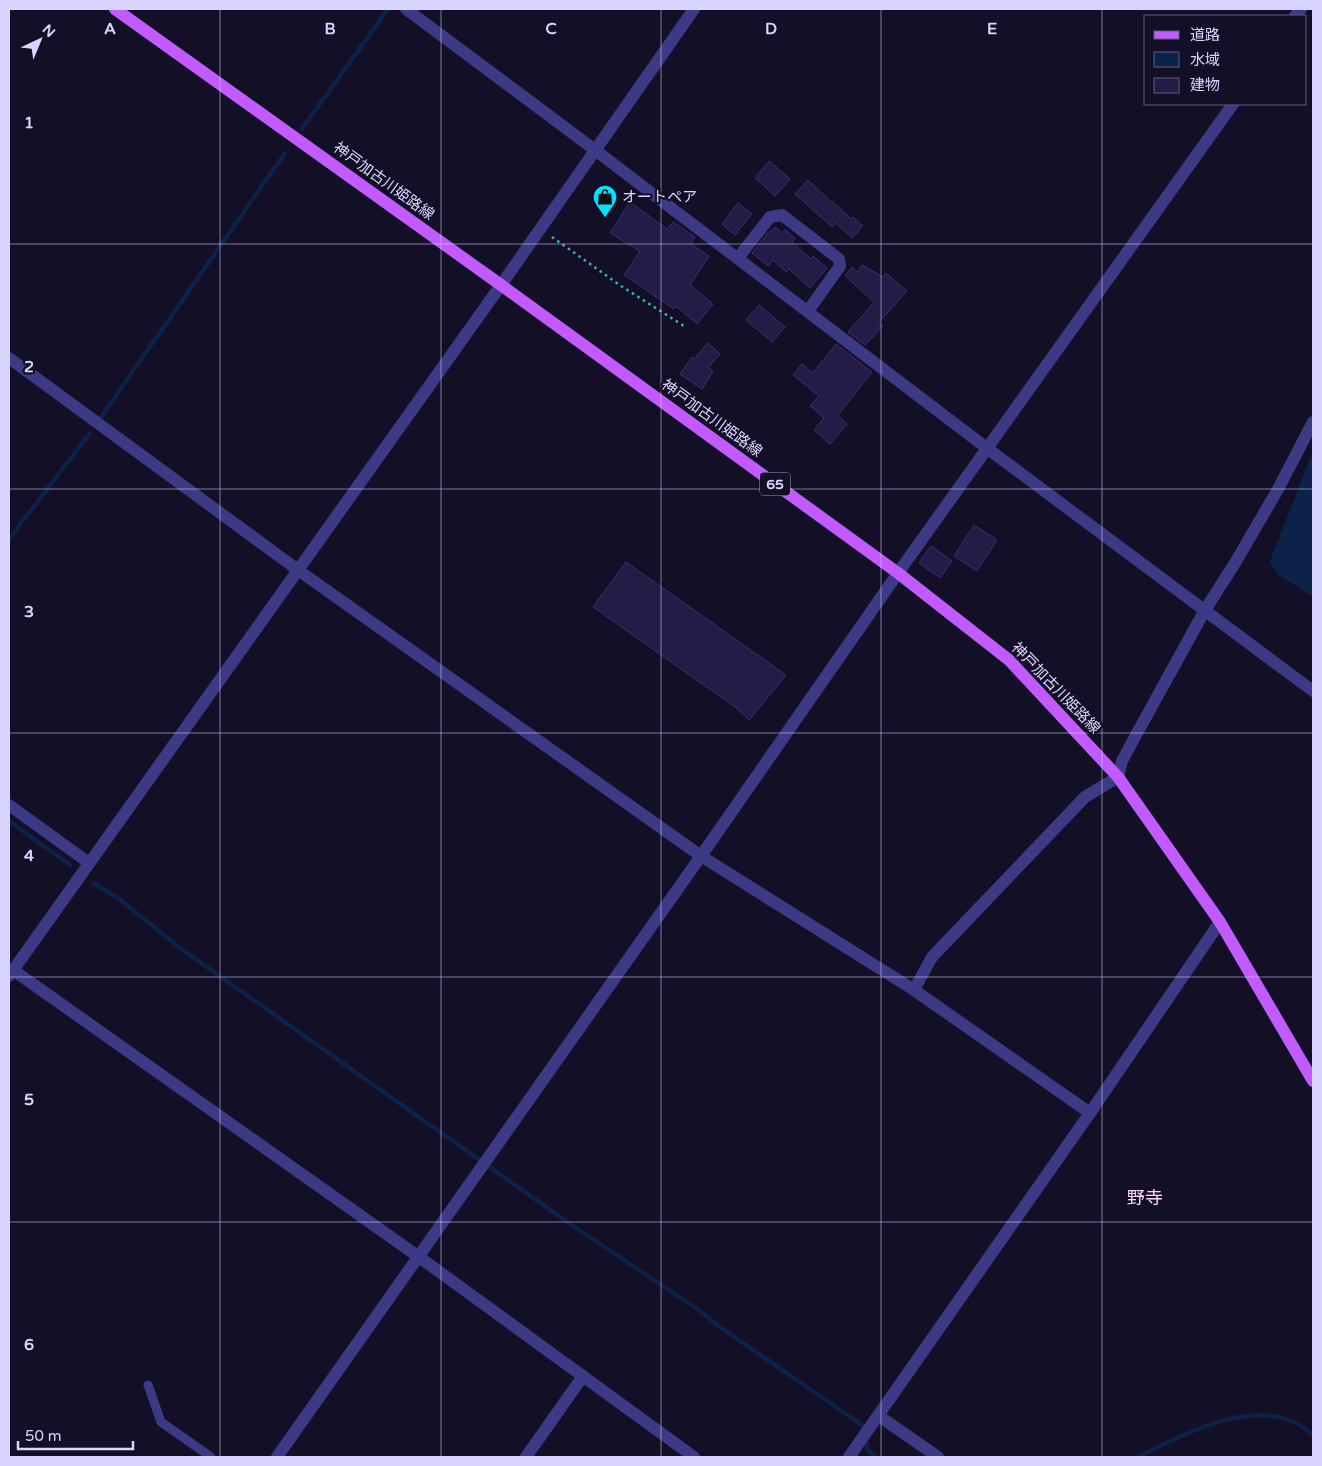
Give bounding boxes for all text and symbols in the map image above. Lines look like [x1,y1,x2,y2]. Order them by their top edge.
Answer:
north arrow [15,15,65,65]
legend [1144,15,1307,105]
text: A [104,19,116,39]
text: B [324,19,336,39]
text: C [545,19,557,39]
text: D [765,19,777,39]
text: E [987,19,997,39]
text: N [39,21,59,41]
text: 道路 [1190,26,1220,44]
text: 水域 [1190,51,1220,69]
text: 建物 [1190,76,1220,94]
text: 1 [24,113,34,133]
street label: 神戸加古川姫路線 [330,138,438,224]
shop icon: オートペア [592,184,618,218]
place label: オートペア [622,188,697,206]
text: 2 [24,357,34,377]
street label: 神戸加古川姫路線 [658,375,766,461]
road number: 65 [760,472,790,496]
text: 3 [24,602,34,622]
street label: 神戸加古川姫路線 [1008,639,1104,737]
text: 4 [24,846,34,866]
text: 5 [24,1090,34,1110]
district label: 野寺 [1127,1187,1163,1209]
text: 6 [24,1335,34,1355]
scale bar [18,1418,132,1450]
text: 50 m [25,1427,62,1445]

